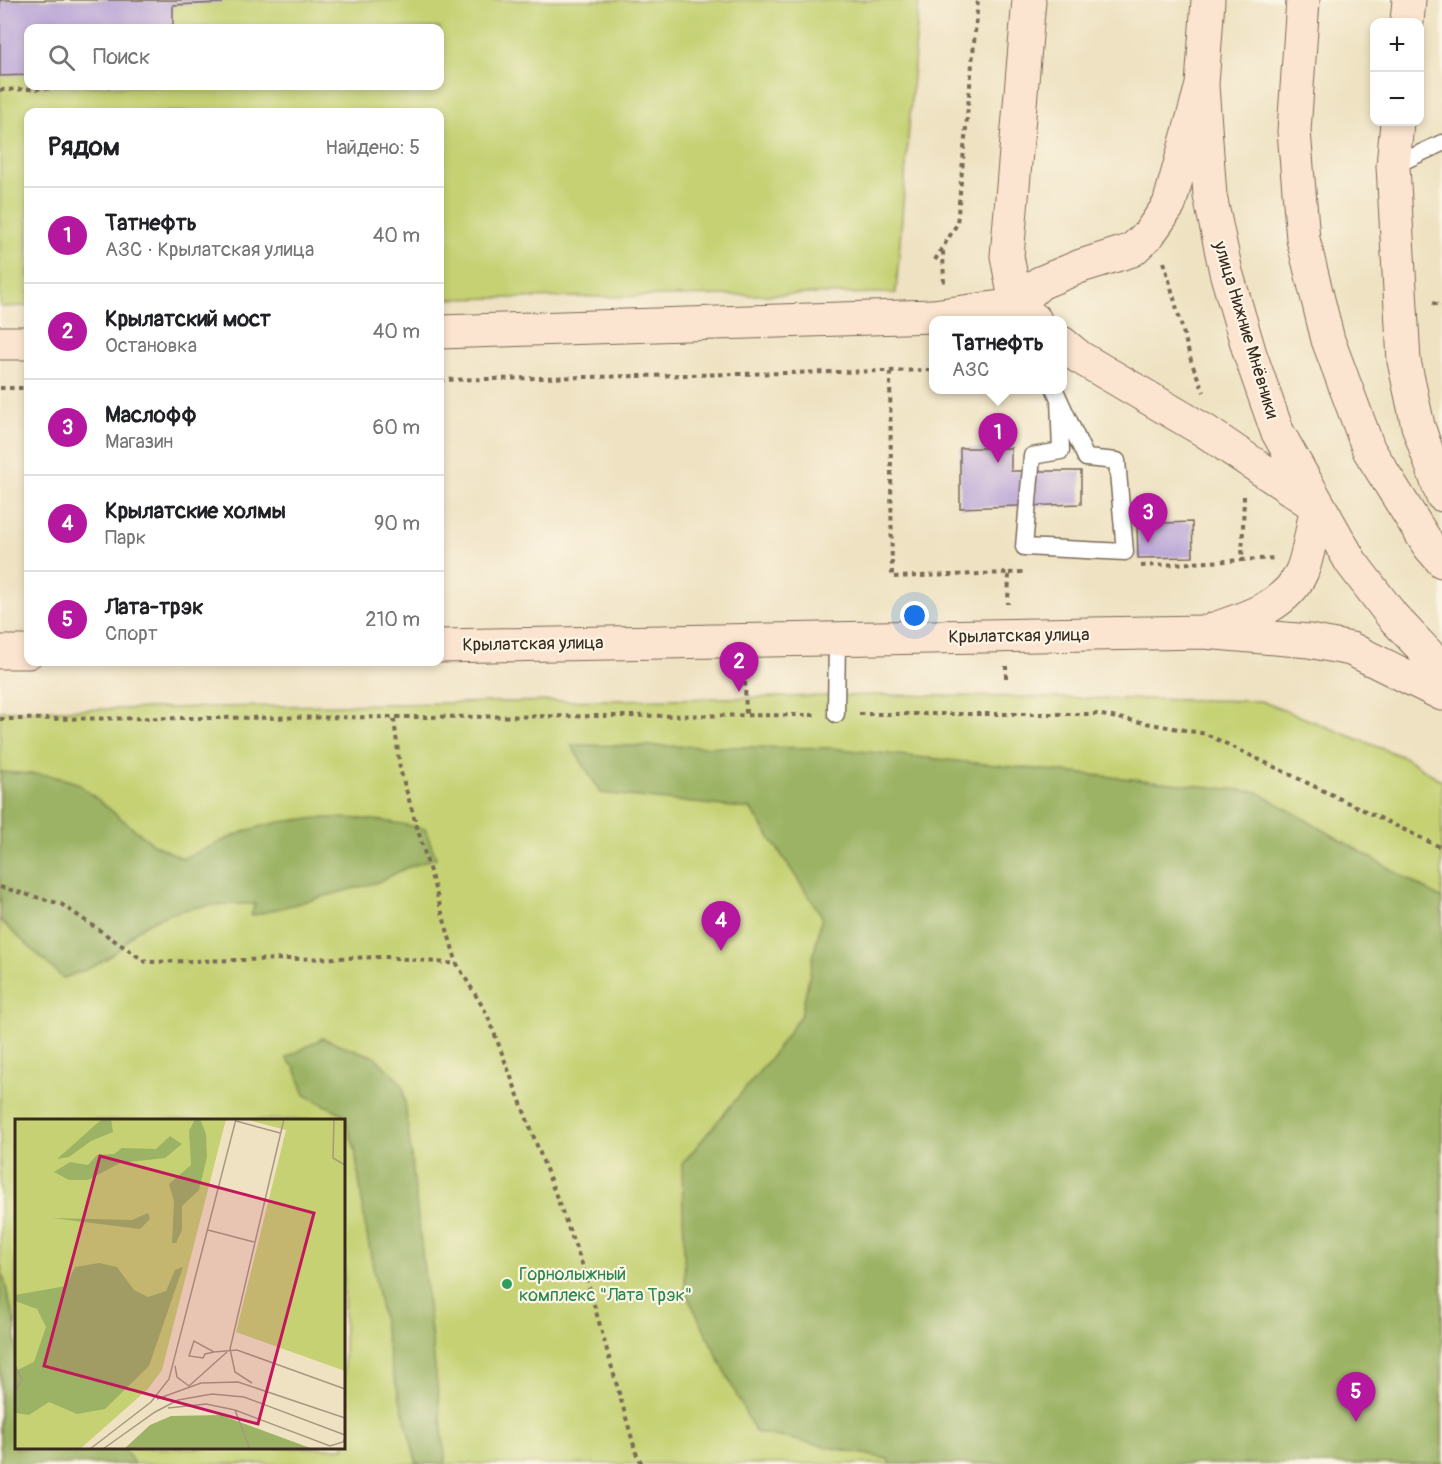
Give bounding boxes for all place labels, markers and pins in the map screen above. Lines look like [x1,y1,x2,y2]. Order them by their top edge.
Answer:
pin: 1 [978,414,1018,463]
pin: 3 [1128,494,1168,543]
pin: 2 [720,642,758,692]
pin: 4 [702,902,740,951]
place label: Горнолыжный комплекс "Лата Трэк" [519,1263,692,1307]
marker: Горнолыжный комплекс "Лата Трэк" [500,1277,514,1291]
pin: 5 [1336,1372,1376,1422]

